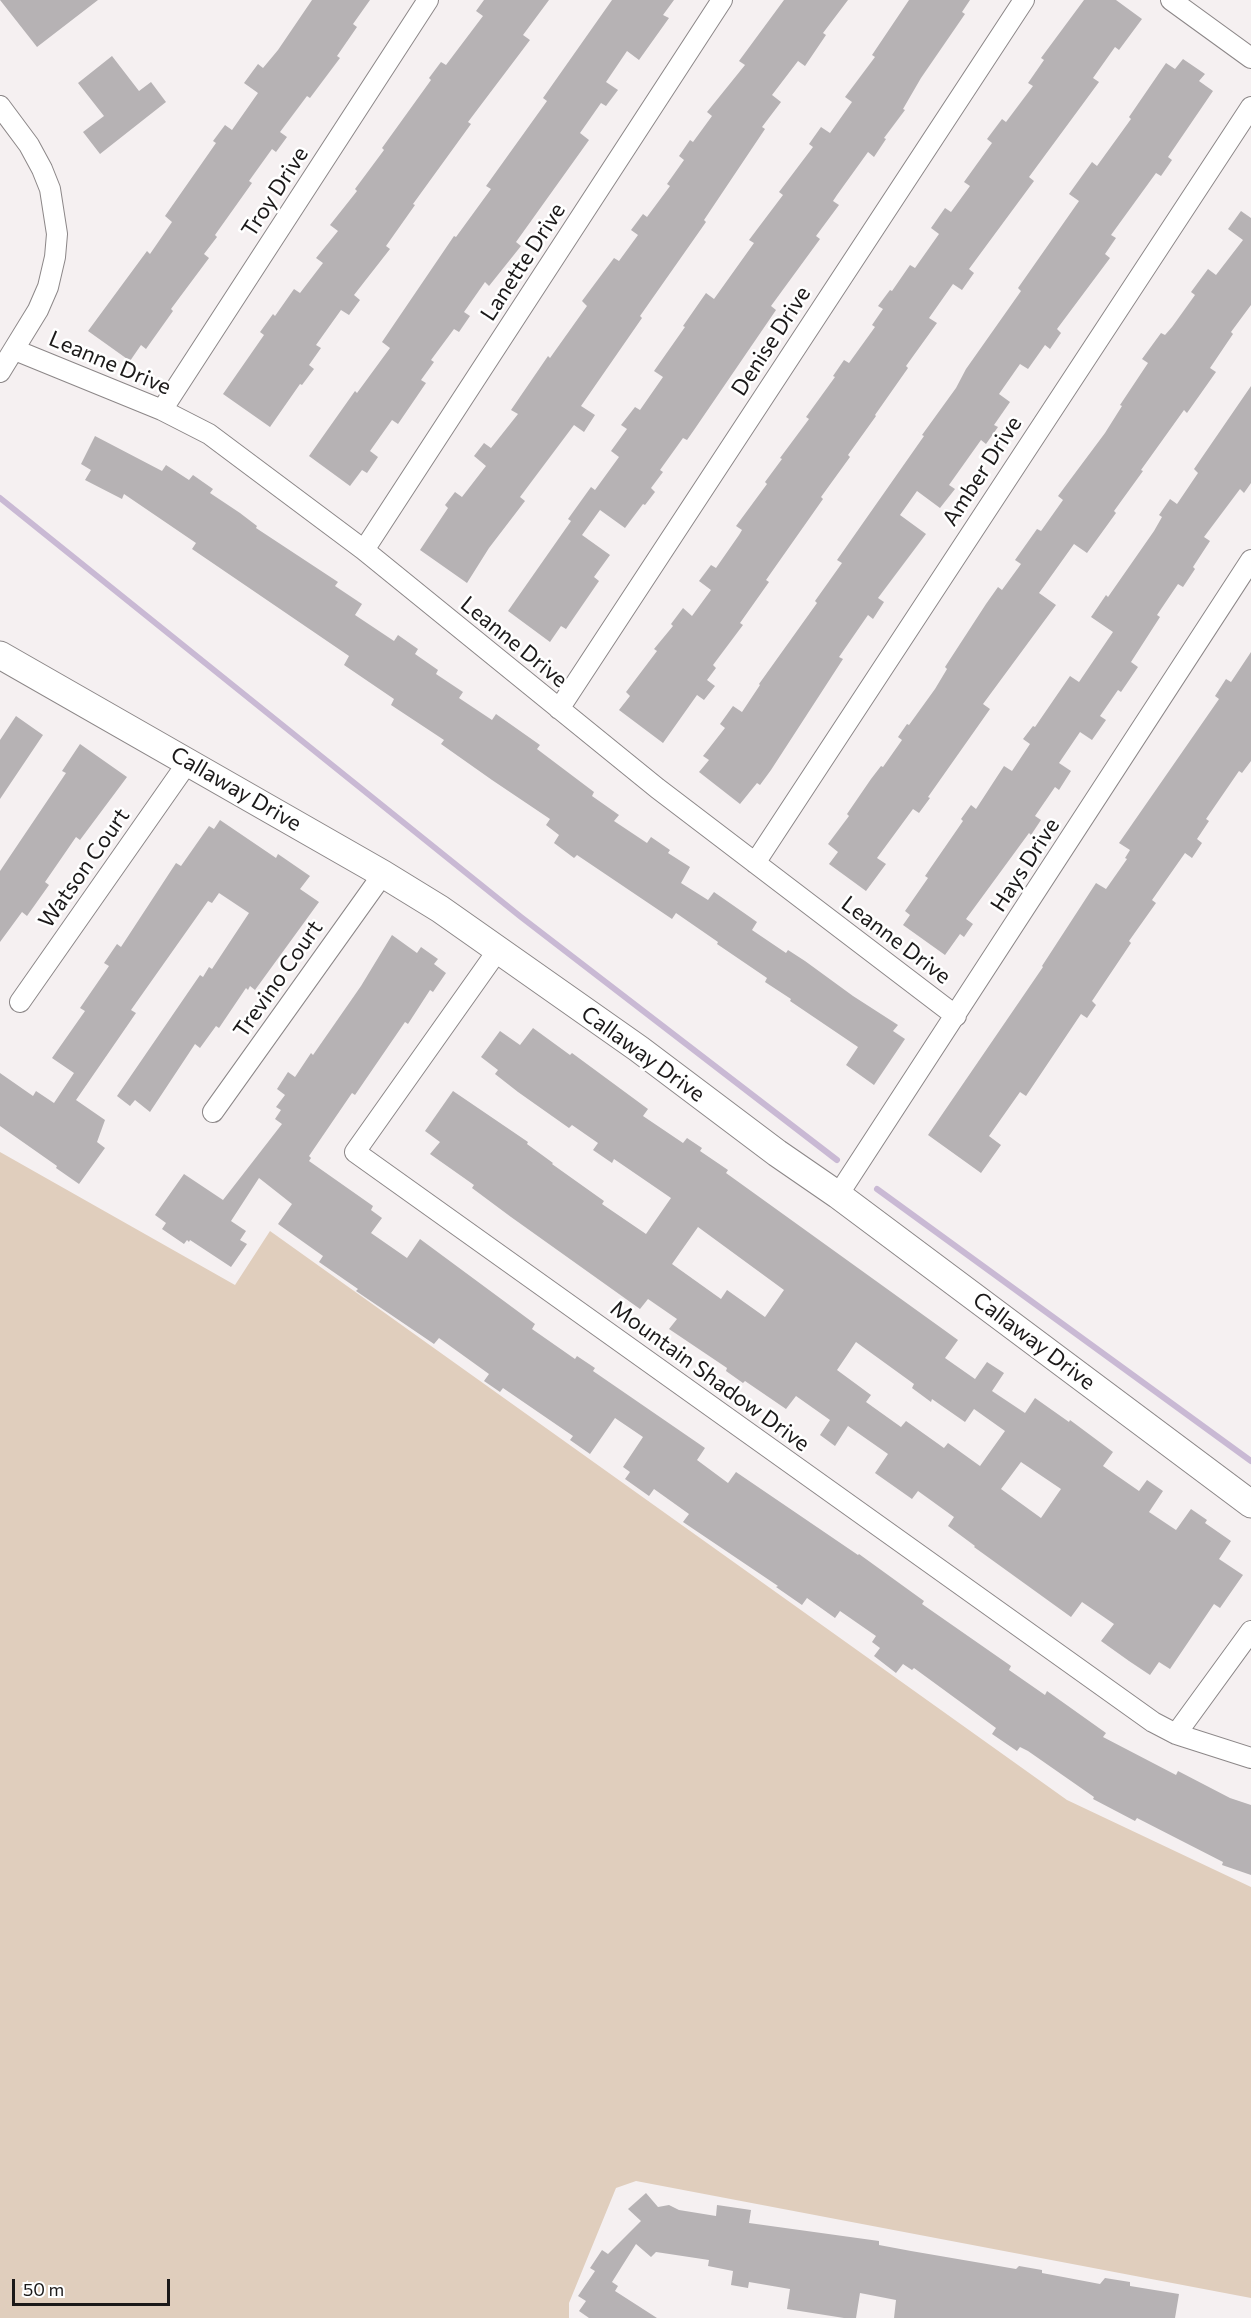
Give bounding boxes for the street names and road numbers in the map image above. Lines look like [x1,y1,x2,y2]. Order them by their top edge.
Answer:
street label: Troy Drive [236,142,314,242]
street label: Lanette Drive [475,198,571,326]
street label: Denise Drive [726,281,816,401]
street label: Leanne Drive [45,325,175,401]
street label: Amber Drive [937,411,1027,531]
street label: Leanne Drive [455,591,573,693]
street label: Callaway Drive [166,741,306,837]
street label: Watson Court [33,803,135,933]
street label: Hays Drive [985,813,1065,917]
street label: Leanne Drive [836,890,956,990]
street label: Trevino Court [228,915,328,1043]
street label: Callaway Drive [576,1000,710,1108]
street label: Callaway Drive [968,1286,1100,1396]
street label: Mountain Shadow Drive [605,1295,815,1457]

